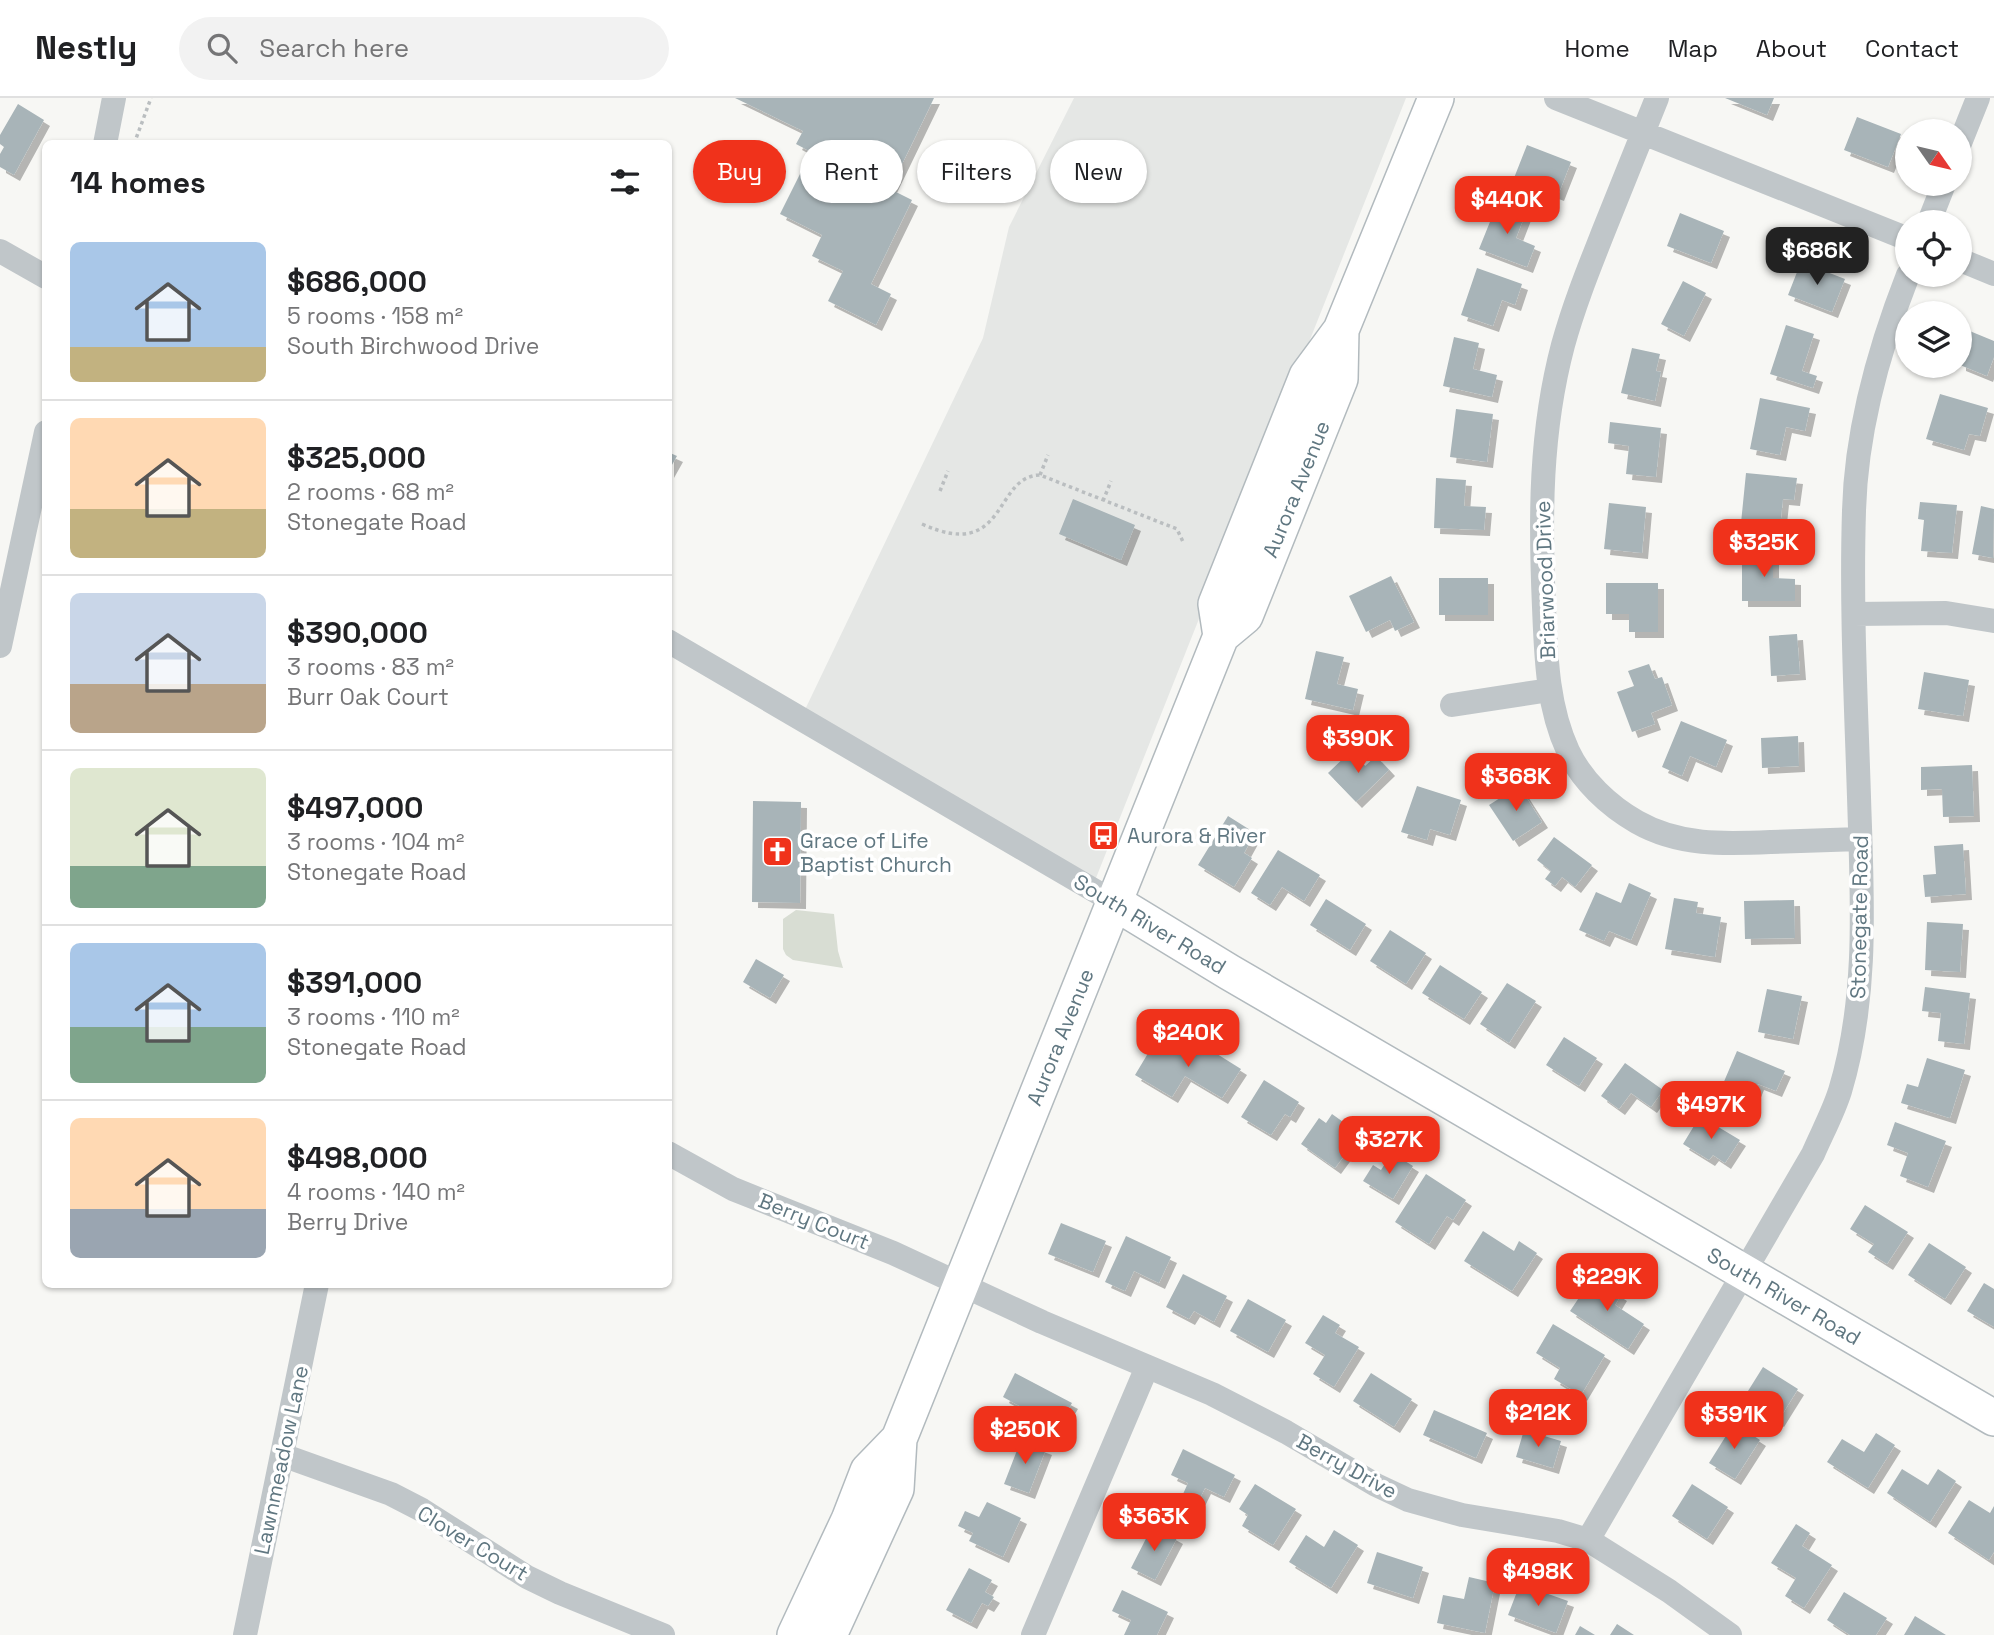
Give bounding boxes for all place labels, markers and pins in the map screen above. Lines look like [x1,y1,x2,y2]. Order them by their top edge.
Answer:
pin: $440K [1458,176,1556,236]
pin: $686K [1768,228,1866,287]
pin: $325K [1715,519,1813,579]
pin: $390K [1309,716,1407,775]
pin: $368K [1467,754,1565,813]
bus stop icon: Aurora & River [1087,818,1121,852]
place label: Aurora & River [1127,822,1266,849]
place label: Grace of Life Baptist Church [800,827,952,878]
church icon: Grace of Life Baptist Church [760,835,794,869]
pin: $240K [1139,1010,1237,1069]
pin: $497K [1662,1082,1760,1141]
pin: $327K [1340,1116,1438,1176]
pin: $229K [1558,1254,1656,1313]
pin: $212K [1489,1390,1587,1449]
pin: $391K [1685,1392,1783,1451]
pin: $250K [976,1406,1074,1466]
pin: $363K [1105,1494,1203,1553]
pin: $498K [1489,1548,1587,1608]

